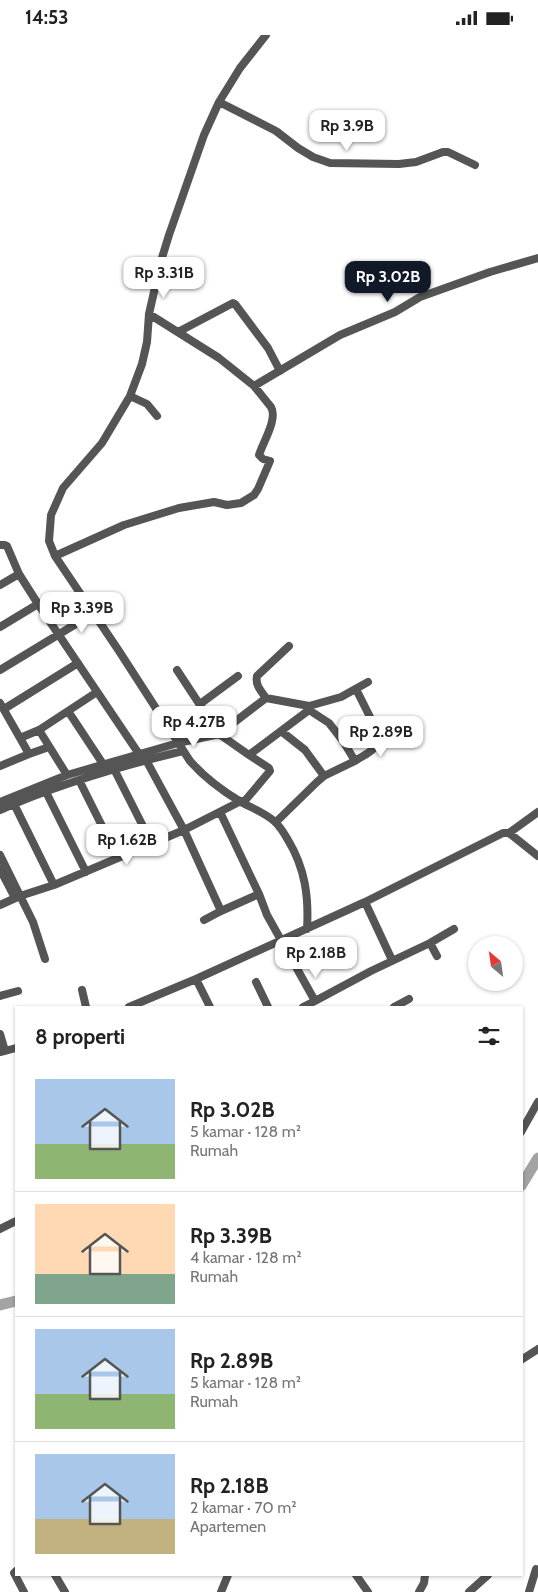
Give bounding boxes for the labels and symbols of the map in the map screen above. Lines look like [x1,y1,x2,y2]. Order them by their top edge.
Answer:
pin: Rp 3.9B [301,109,393,152]
pin: Rp 3.31B [112,257,216,299]
pin: Rp 3.02B [336,261,440,303]
pin: Rp 3.39B [30,591,134,634]
pin: Rp 4.27B [142,705,246,748]
pin: Rp 2.89B [329,715,433,758]
pin: Rp 1.62B [75,823,179,866]
north arrow [468,936,522,991]
pin: Rp 2.18B [264,937,368,979]

